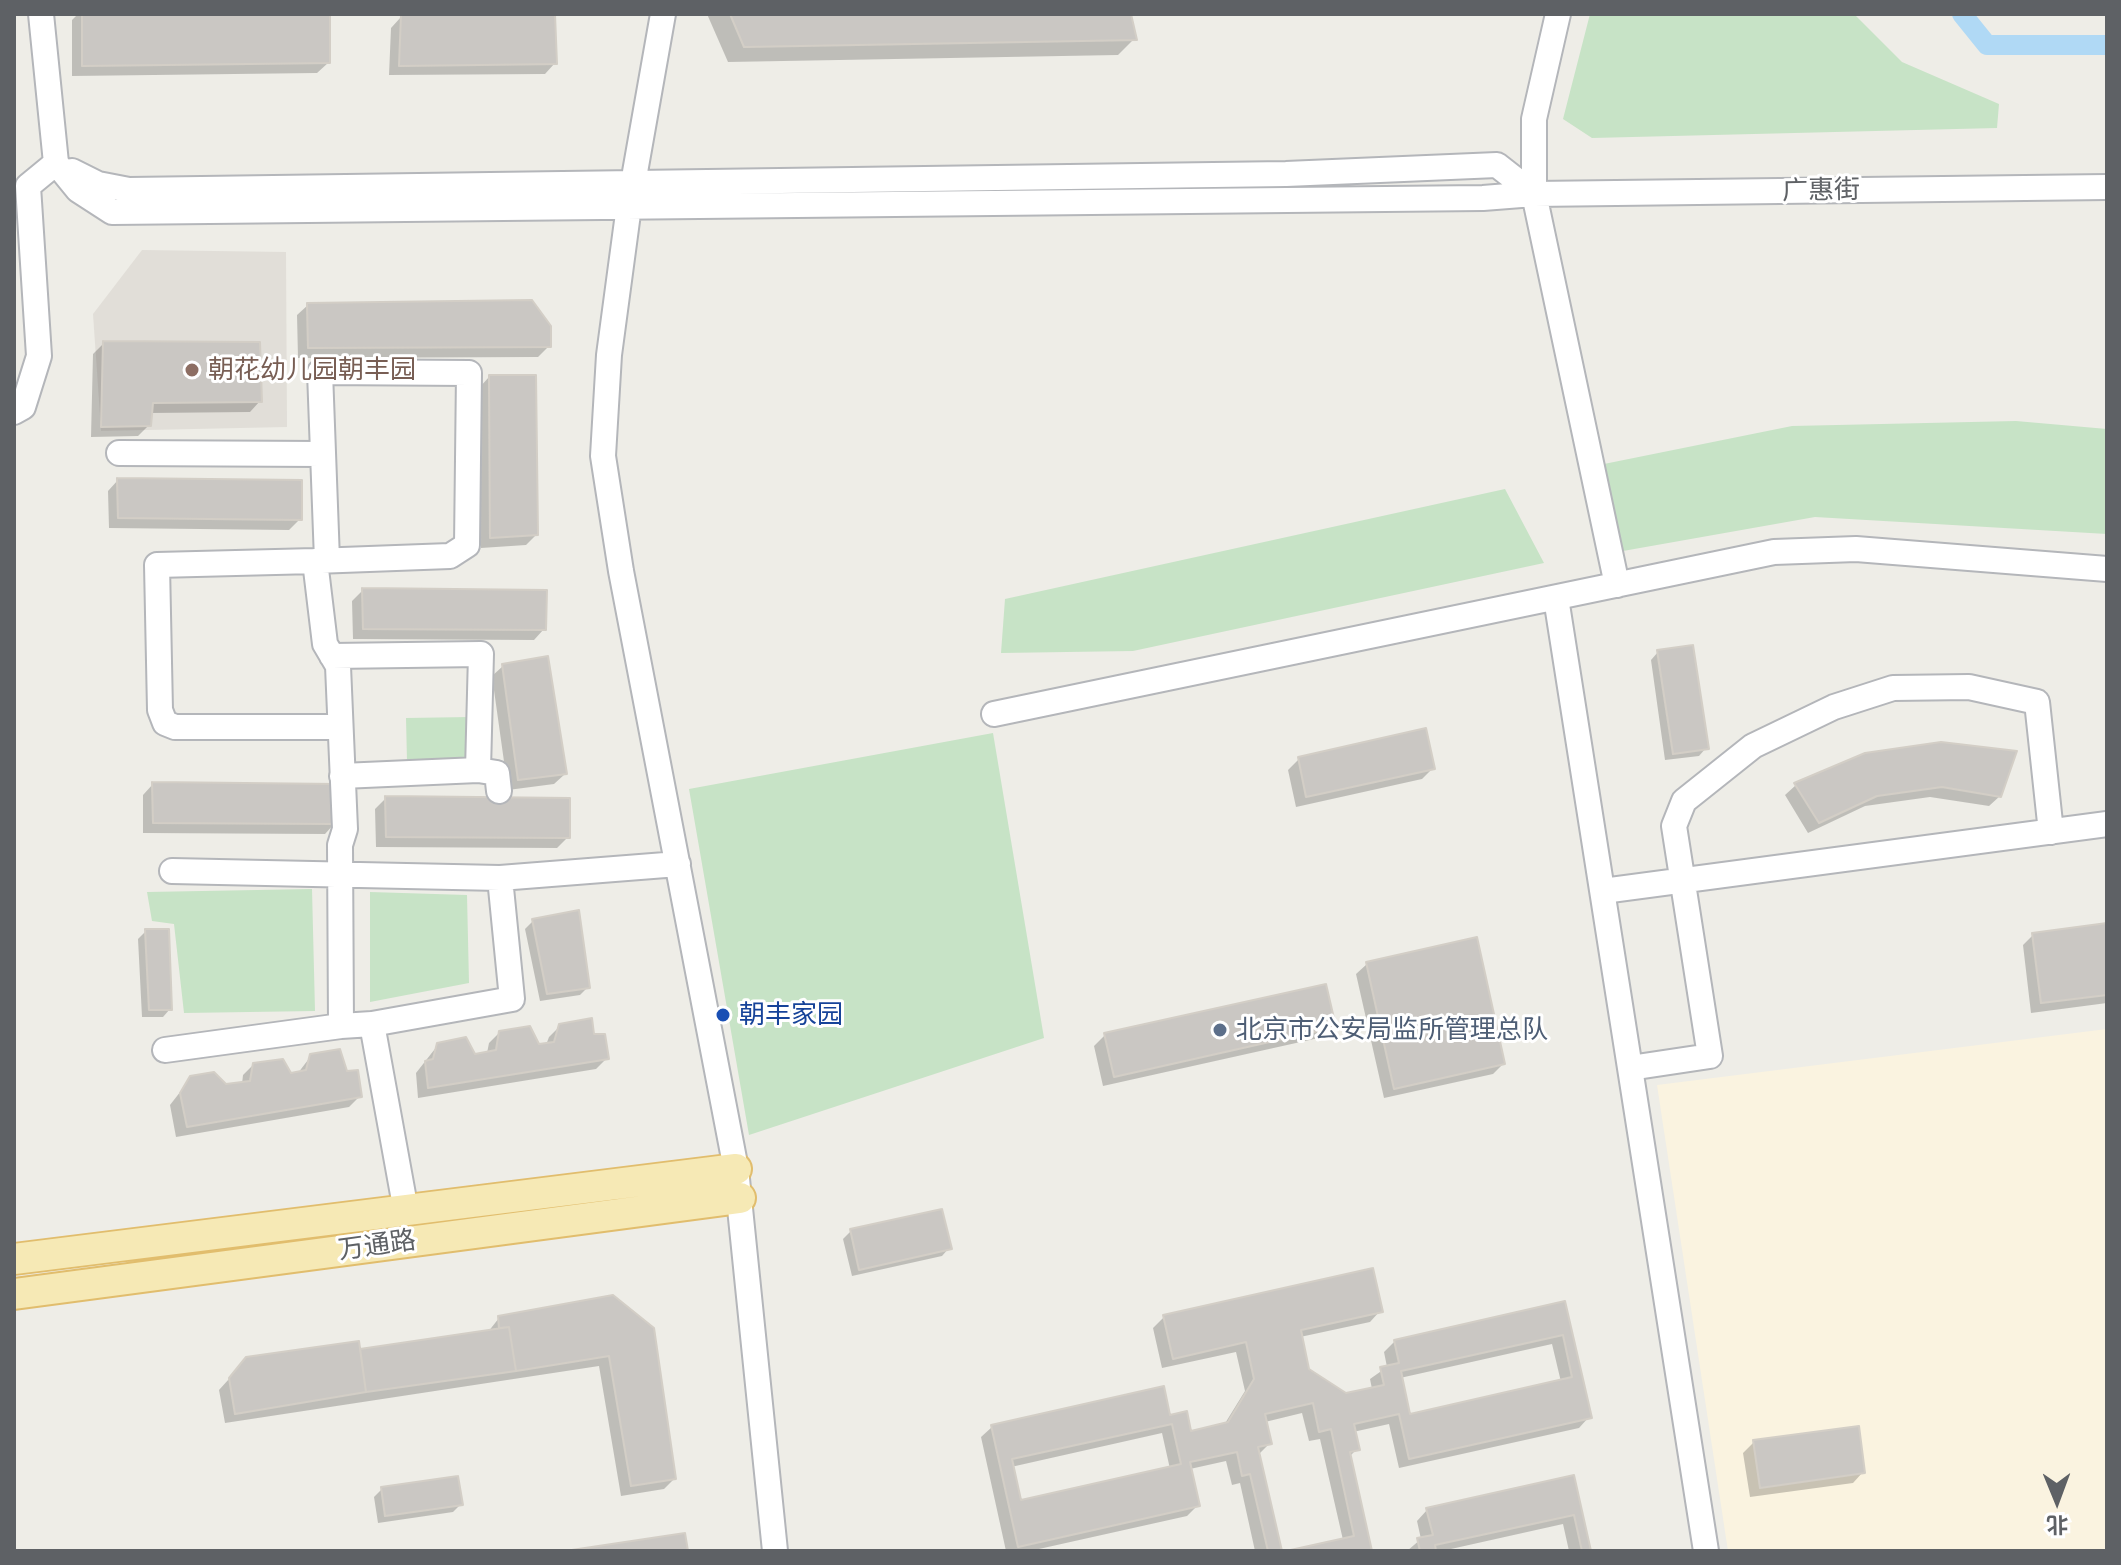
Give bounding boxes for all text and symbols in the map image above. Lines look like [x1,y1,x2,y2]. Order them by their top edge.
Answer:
street label: 广惠街 [1782,175,1860,207]
place label: 朝花幼儿园朝丰园 [208,354,416,386]
marker: 朝花幼儿园朝丰园 [183,361,201,379]
place label: 朝丰家园 [739,999,843,1031]
marker: 朝丰家园 [714,1006,732,1024]
place label: 北京市公安局监所管理总队 [1236,1014,1548,1046]
marker: 北京市公安局监所管理总队 [1211,1021,1229,1039]
street label: 万通路 [336,1225,418,1267]
north arrow [2017,1461,2097,1541]
text: 北 [2046,1511,2069,1540]

